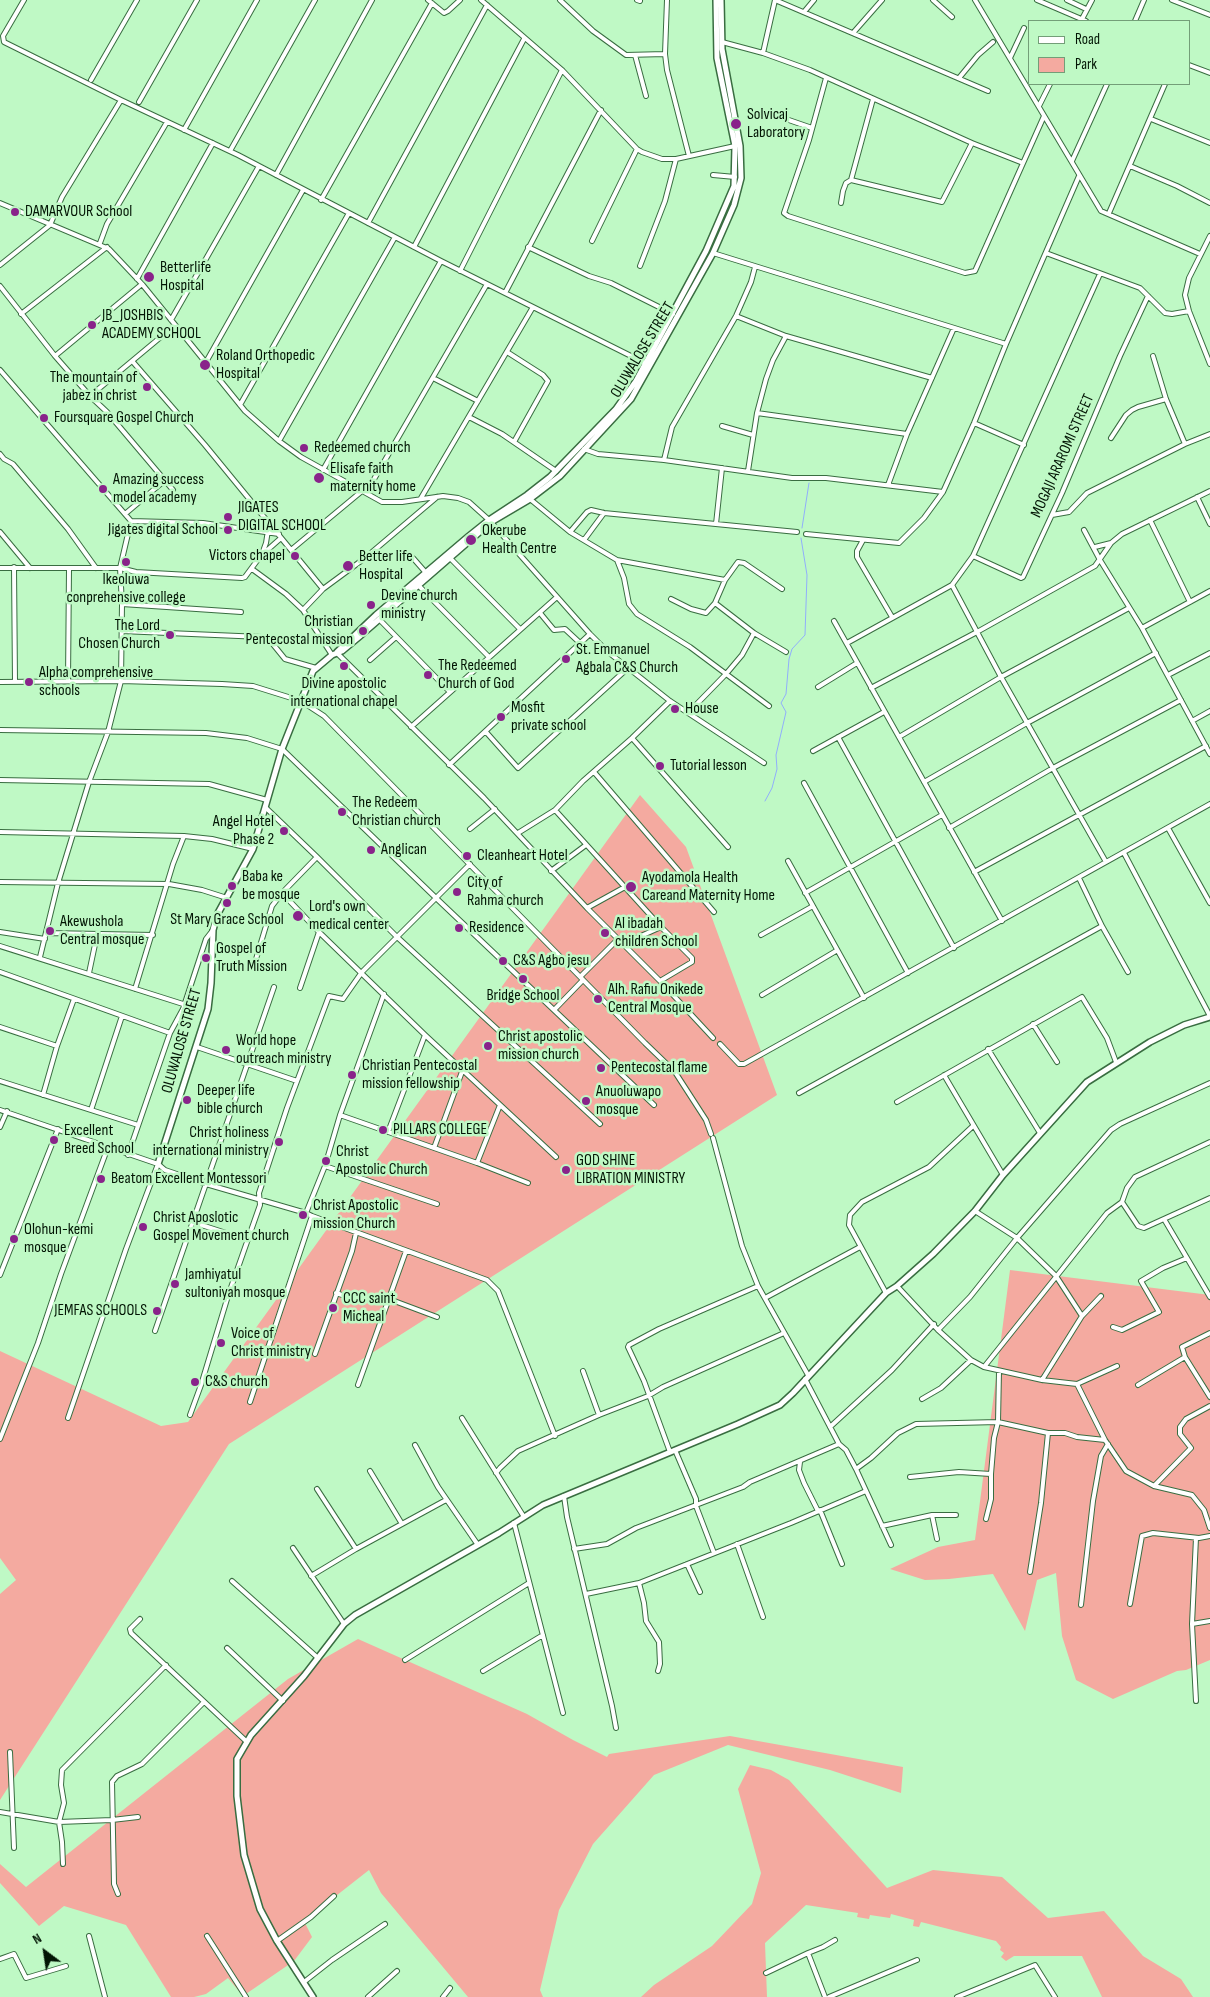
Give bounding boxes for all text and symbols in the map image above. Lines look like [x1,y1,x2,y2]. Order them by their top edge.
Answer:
legend [1028,20,1190,85]
text: Road [1075,30,1100,49]
text: Park [1075,55,1097,74]
place label: Solvicaj Laboratory [747,105,805,143]
marker: Solvicaj Laboratory [729,117,743,131]
place label: DAMARVOUR School [25,202,132,222]
marker: DAMARVOUR School [9,206,21,218]
place label: Betterlife Hospital [160,258,211,296]
marker: Betterlife Hospital [142,270,156,284]
street label: OLUWALOSE STREET [607,299,679,401]
place label: JB_JOSHBIS ACADEMY SCHOOL [102,306,201,344]
marker: JB_JOSHBIS ACADEMY SCHOOL [86,319,98,331]
place label: Roland Orthopedic Hospital [216,346,315,384]
marker: Roland Orthopedic Hospital [198,358,212,372]
place label: The mountain of jabez in christ [50,368,137,406]
marker: The mountain of jabez in christ [141,381,153,393]
street label: MOGAJI ARAROMI STREET [1027,391,1099,521]
place label: Foursquare Gospel Church [54,408,194,428]
marker: Foursquare Gospel Church [38,412,50,424]
place label: Redeemed church [314,438,411,458]
marker: Redeemed church [298,442,310,454]
place label: Elisafe faith maternity home [330,459,416,497]
place label: Amazing success model academy [113,470,204,508]
marker: Elisafe faith maternity home [312,471,326,485]
marker: Amazing success model academy [97,483,109,495]
place label: JIGATES DIGITAL SCHOOL [238,498,326,536]
marker: JIGATES DIGITAL SCHOOL [222,511,234,523]
place label: Jigates digital School [108,520,218,540]
place label: Okerube Health Centre [482,521,557,559]
marker: Jigates digital School [222,524,234,536]
marker: Okerube Health Centre [464,533,478,547]
place label: Victors chapel [209,546,285,566]
place label: Better life Hospital [359,547,413,585]
marker: Victors chapel [289,550,301,562]
marker: Ikeoluwa conprehensive college [120,556,132,568]
marker: Better life Hospital [341,559,355,573]
place label: Ikeoluwa conprehensive college [66,570,186,608]
place label: Devine church ministry [381,586,458,624]
marker: Devine church ministry [365,599,377,611]
place label: Christian Pentecostal mission [245,612,353,650]
place label: The Lord Chosen Church [78,616,160,654]
marker: Christian Pentecostal mission [357,625,369,637]
marker: The Lord Chosen Church [164,629,176,641]
place label: St. Emmanuel Agbala C&S Church [576,640,678,678]
marker: St. Emmanuel Agbala C&S Church [560,653,572,665]
place label: The Redeemed Church of God [438,656,517,694]
marker: Divine apostolic international chapel [338,660,350,672]
place label: Alpha comprehensive schools [39,663,153,701]
marker: The Redeemed Church of God [422,669,434,681]
place label: Divine apostolic international chapel [290,674,398,712]
marker: Alpha comprehensive schools [23,676,35,688]
place label: Mosfit private school [511,698,586,736]
place label: House [685,699,719,719]
marker: House [669,703,681,715]
marker: Mosfit private school [495,711,507,723]
place label: Tutorial lesson [670,756,747,776]
marker: Tutorial lesson [654,760,666,772]
place label: The Redeem Christian church [352,793,441,831]
marker: The Redeem Christian church [336,806,348,818]
place label: Angel Hotel Phase 2 [213,812,274,850]
marker: Angel Hotel Phase 2 [278,825,290,837]
place label: Anglican [381,840,427,860]
marker: Anglican [365,844,377,856]
place label: Cleanheart Hotel [477,846,568,866]
marker: Cleanheart Hotel [461,850,473,862]
place label: Baba ke be mosque [242,867,300,905]
place label: Ayodamola Health Careand Maternity Home [642,868,775,906]
place label: City of Rahma church [467,873,544,911]
marker: Baba ke be mosque [226,880,238,892]
marker: Ayodamola Health Careand Maternity Home [624,880,638,894]
marker: City of Rahma church [451,886,463,898]
marker: St Mary Grace School [221,897,233,909]
place label: Lord's own medical center [309,897,389,935]
marker: Lord's own medical center [291,909,305,923]
place label: St Mary Grace School [170,910,284,930]
place label: Akewushola Central mosque [60,912,144,950]
place label: Al ibadah children School [615,914,697,952]
place label: Residence [469,918,524,938]
marker: Residence [453,922,465,934]
marker: Akewushola Central mosque [44,925,56,937]
marker: Al ibadah children School [599,927,611,939]
place label: Gospel of Truth Mission [216,939,287,977]
place label: C&S Agbo jesu [513,951,589,971]
marker: Gospel of Truth Mission [200,952,212,964]
marker: C&S Agbo jesu [497,955,509,967]
marker: Bridge School [517,973,529,985]
place label: Alh. Rafiu Onikede Central Mosque [608,980,703,1018]
street label: OLUWALOSE STREET [158,986,206,1096]
place label: Bridge School [486,986,560,1006]
marker: Alh. Rafiu Onikede Central Mosque [592,993,604,1005]
place label: Christ apostolic mission church [498,1027,583,1065]
place label: World hope outreach ministry [236,1031,332,1069]
marker: Christ apostolic mission church [482,1040,494,1052]
marker: World hope outreach ministry [220,1044,232,1056]
place label: Christian Pentecostal mission fellowship [362,1056,477,1094]
place label: Pentecostal flame [611,1058,707,1078]
marker: Pentecostal flame [595,1062,607,1074]
marker: Christian Pentecostal mission fellowship [346,1069,358,1081]
place label: Deeper life bible church [197,1081,263,1119]
place label: Anuoluwapo mosque [596,1082,661,1120]
marker: Deeper life bible church [181,1094,193,1106]
marker: Anuoluwapo mosque [580,1095,592,1107]
place label: PILLARS COLLEGE [393,1120,487,1140]
place label: Excellent Breed School [64,1121,134,1159]
place label: Christ holiness international ministry [153,1123,269,1161]
marker: PILLARS COLLEGE [377,1124,389,1136]
marker: Excellent Breed School [48,1134,60,1146]
marker: Christ holiness international ministry [273,1136,285,1148]
place label: Christ Apostolic Church [336,1142,428,1180]
place label: GOD SHINE LIBRATION MINISTRY [576,1151,685,1189]
marker: Christ Apostolic Church [320,1155,332,1167]
marker: GOD SHINE LIBRATION MINISTRY [560,1164,572,1176]
place label: Beatom Excellent Montessori [111,1169,267,1189]
marker: Beatom Excellent Montessori [95,1173,107,1185]
place label: Christ Apostolic mission Church [313,1196,399,1234]
place label: Christ Aposlotic Gospel Movement church [153,1208,289,1246]
marker: Christ Apostolic mission Church [297,1209,309,1221]
place label: Olohun-kemi mosque [24,1220,93,1258]
marker: Christ Aposlotic Gospel Movement church [137,1221,149,1233]
marker: Olohun-kemi mosque [8,1233,20,1245]
place label: Jamhiyatul sultoniyah mosque [185,1265,286,1303]
marker: Jamhiyatul sultoniyah mosque [169,1278,181,1290]
place label: CCC saint Micheal [343,1289,395,1327]
place label: JEMFAS SCHOOLS [54,1301,147,1321]
marker: CCC saint Micheal [327,1302,339,1314]
marker: JEMFAS SCHOOLS [151,1305,163,1317]
place label: Voice of Christ ministry [231,1324,311,1362]
marker: Voice of Christ ministry [215,1337,227,1349]
place label: C&S church [205,1372,268,1392]
marker: C&S church [189,1376,201,1388]
north arrow [20,1927,70,1977]
text: N [29,1930,45,1948]

